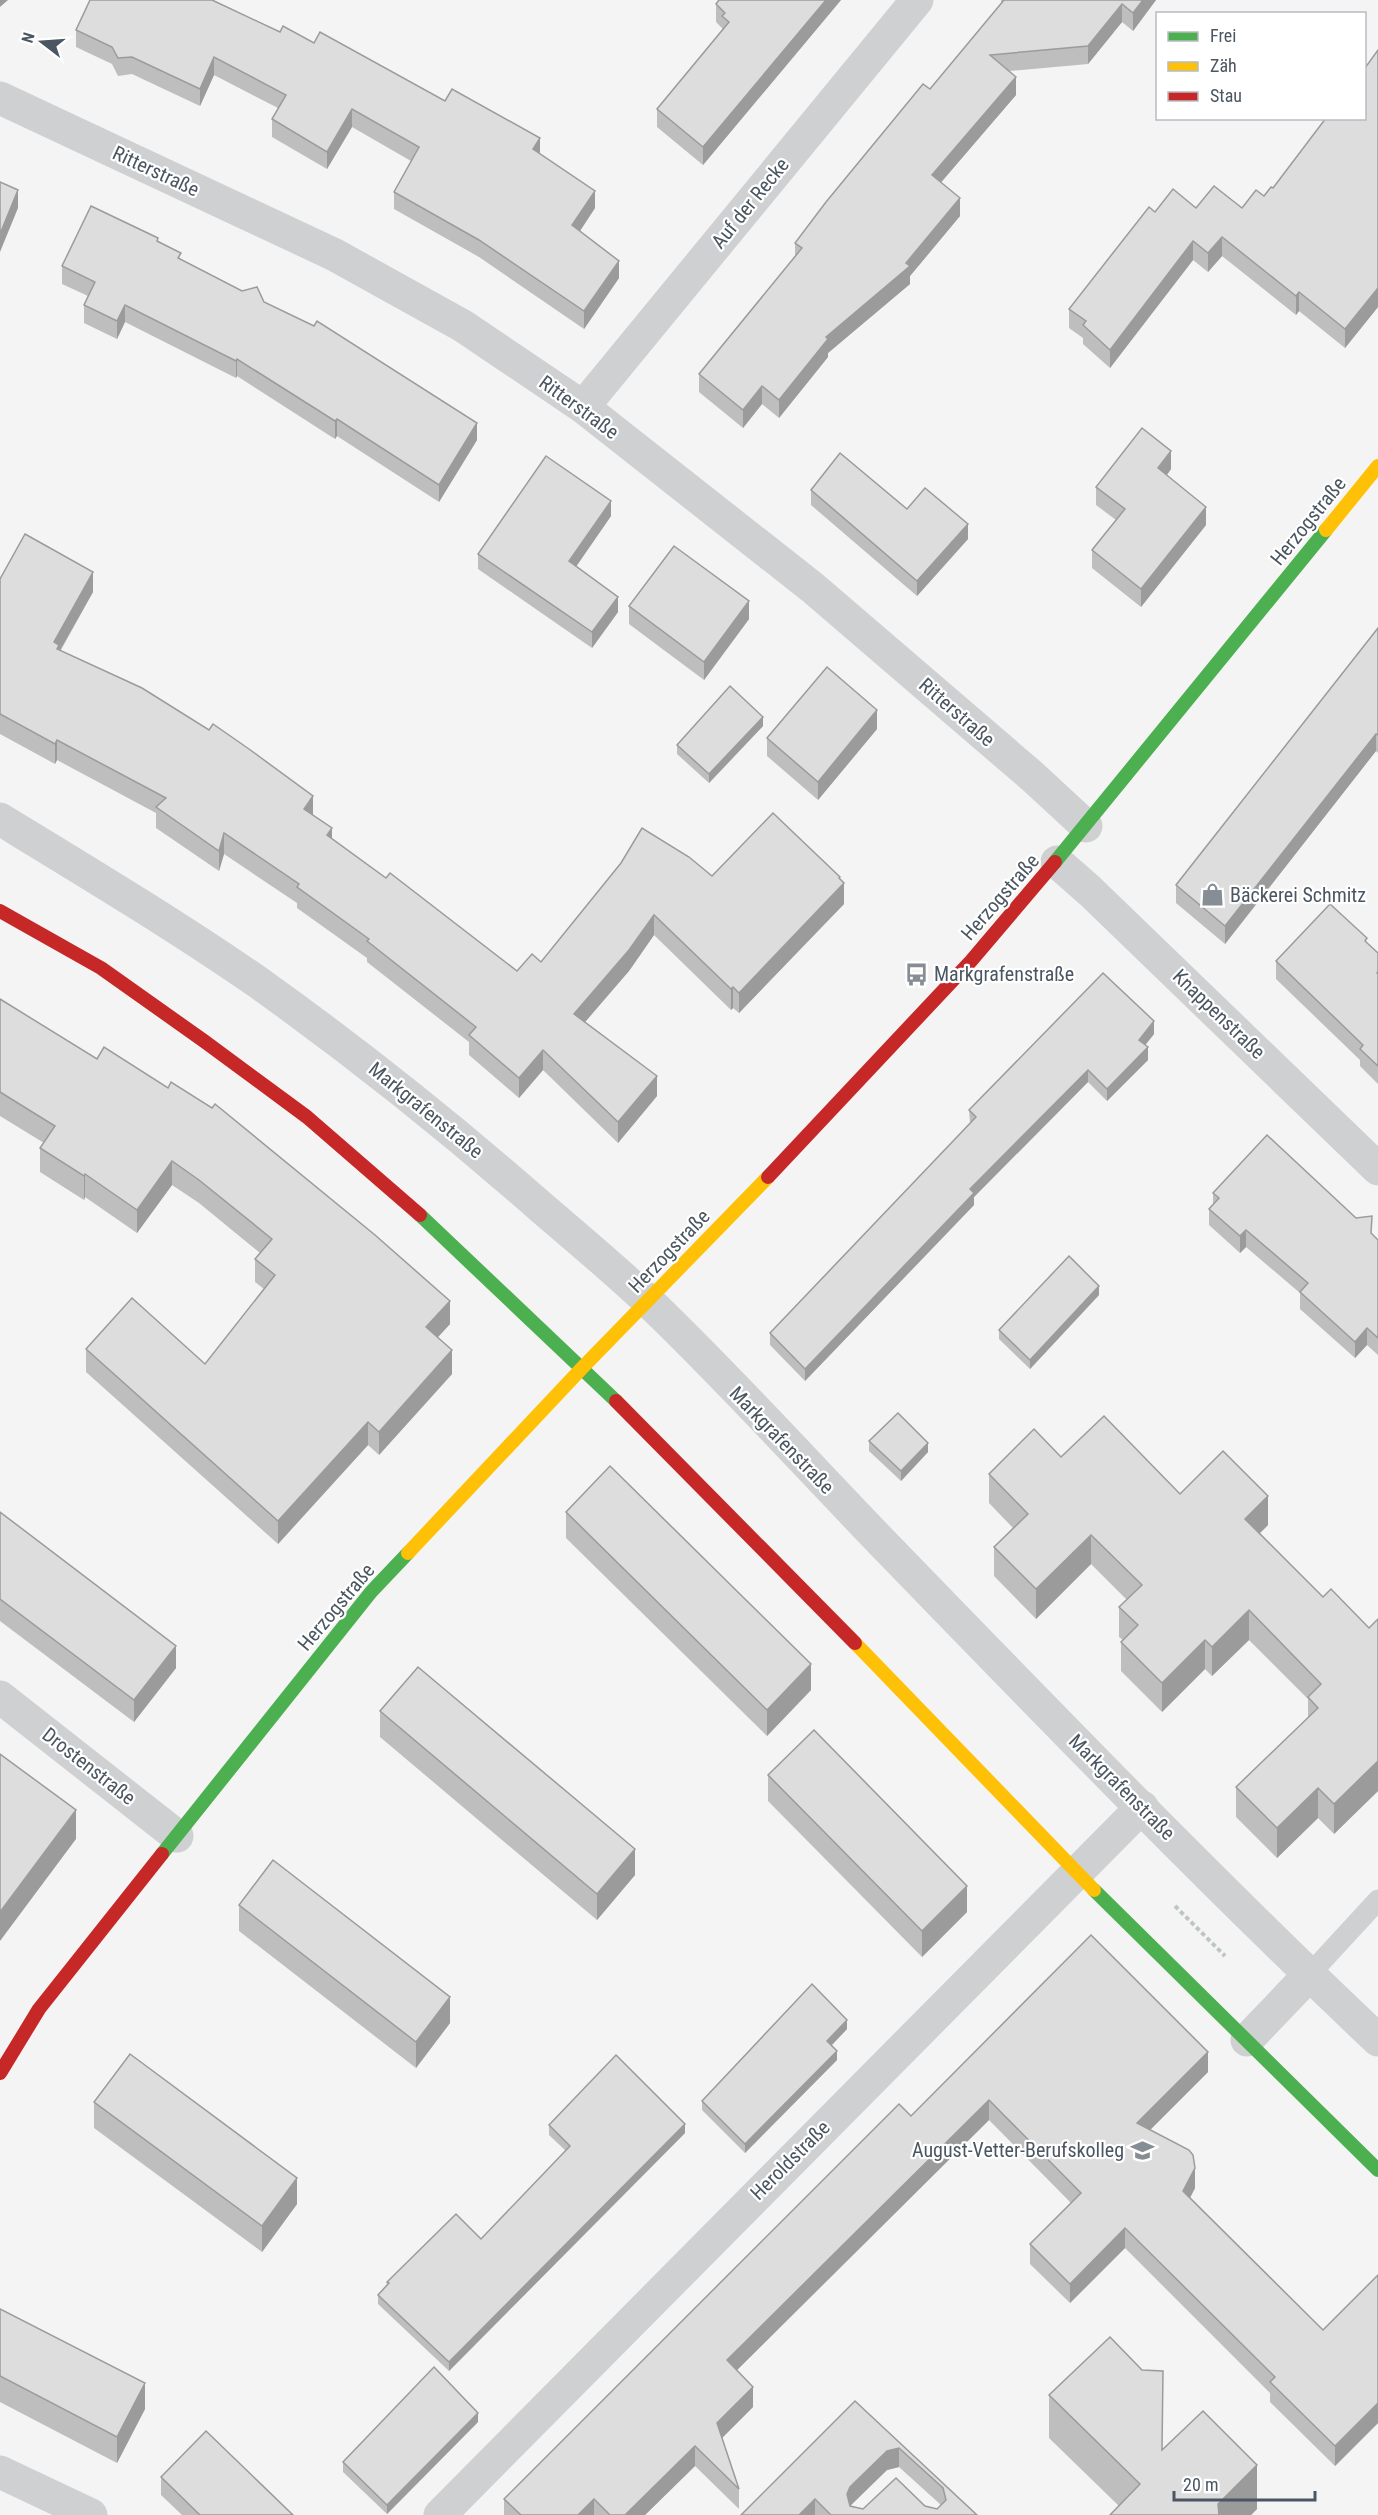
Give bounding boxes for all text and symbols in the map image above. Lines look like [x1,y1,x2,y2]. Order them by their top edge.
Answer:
north arrow [12,12,72,72]
legend [1156,12,1366,120]
text: Frei [1210,25,1236,46]
text: N [18,30,39,45]
text: Zäh [1210,55,1237,76]
text: Stau [1210,85,1242,106]
street label: Ritterstraße [109,141,203,201]
street label: Auf der Recke [706,153,794,253]
street label: Ritterstraße [534,370,624,444]
street label: Herzogstraße [1265,472,1351,570]
street label: Ritterstraße [914,673,1000,751]
street label: Herzogstraße [956,849,1044,945]
shop icon: Bäckerei Schmitz [1199,882,1225,908]
place label: Bäckerei Schmitz [1230,883,1366,907]
bus stop icon: Markgrafenstraße [903,961,929,987]
place label: Markgrafenstraße [934,962,1074,986]
street label: Knappenstraße [1168,964,1270,1064]
street label: Markgrafenstraße [364,1057,488,1163]
street label: Herzogstraße [623,1204,715,1298]
street label: Markgrafenstraße [725,1381,839,1499]
street label: Herzogstraße [293,1558,379,1656]
street label: Drostenstraße [38,1722,140,1810]
street label: Markgrafenstraße [1064,1729,1180,1845]
street label: Heroldstraße [745,2115,835,2205]
school or university icon: August-Vetter-Berufskolleg [1129,2137,1155,2163]
place label: August-Vetter-Berufskolleg [912,2138,1124,2162]
scale bar [1174,2464,1315,2502]
text: 20 m [1183,2474,1218,2495]

